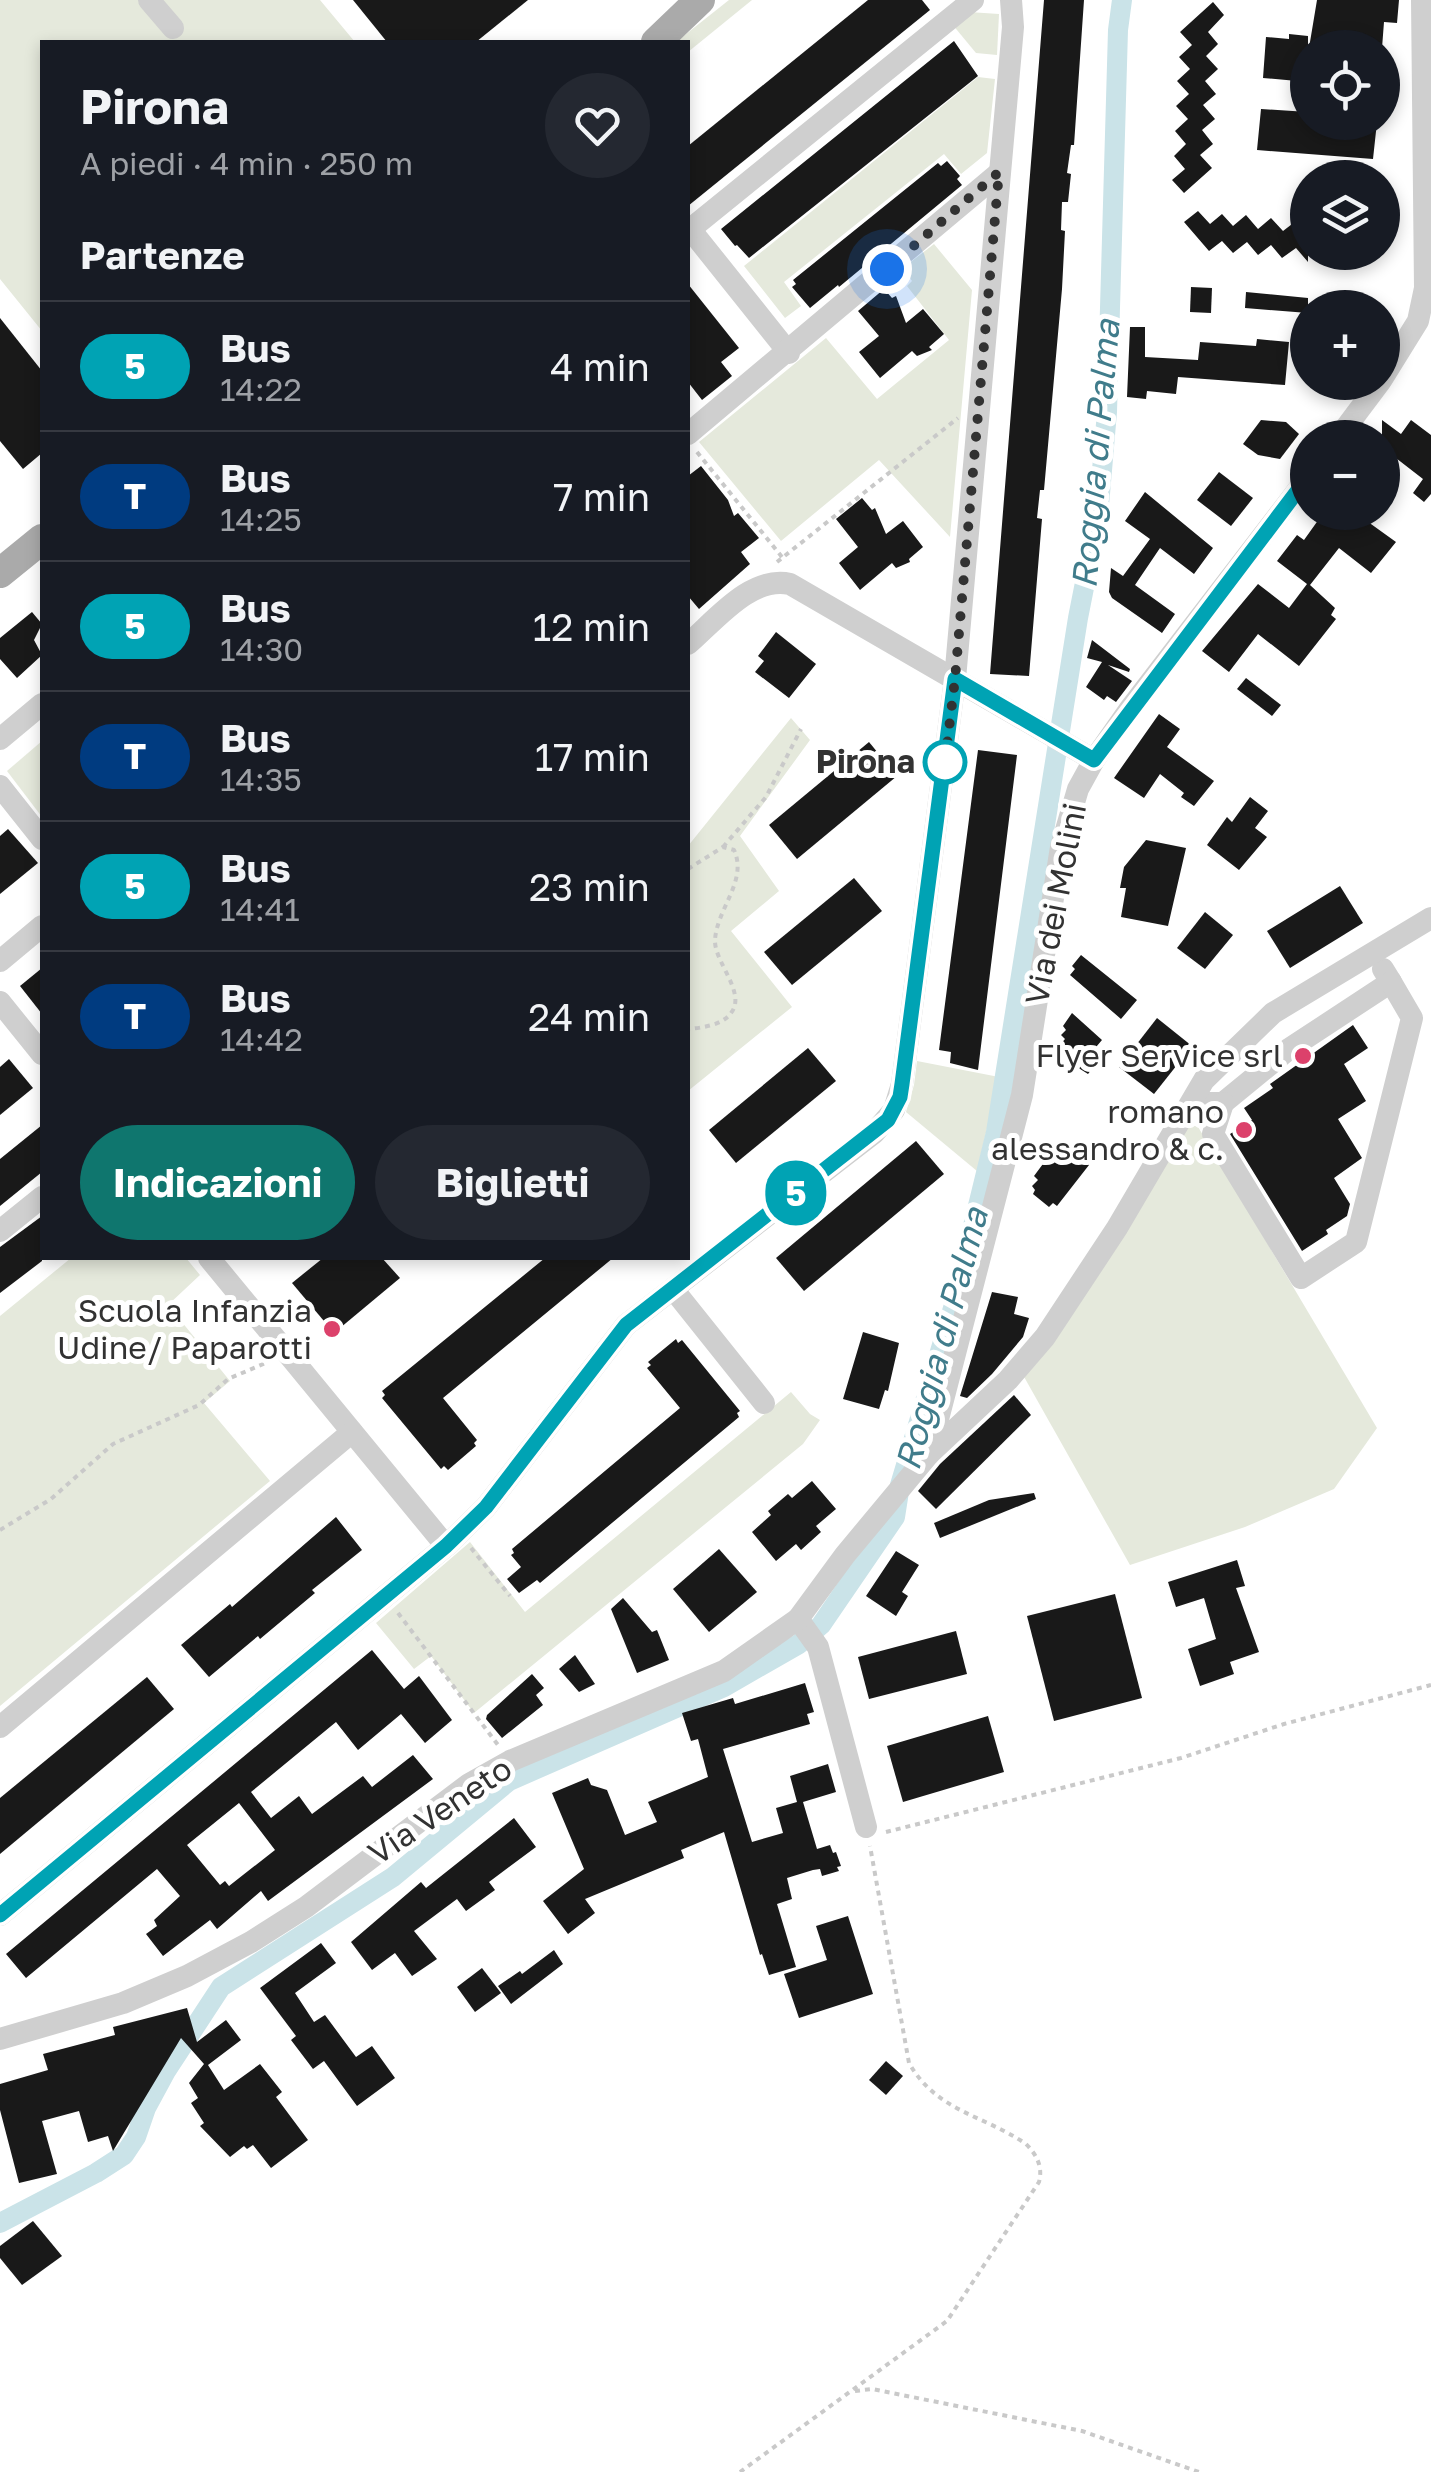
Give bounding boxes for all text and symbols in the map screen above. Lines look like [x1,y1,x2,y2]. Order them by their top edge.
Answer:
map controls [1290,30,1400,530]
button: locate [1290,30,1400,140]
button: heart [545,73,650,178]
text: Pirona [80,77,229,135]
text: A piedi · 4 min · 250 m [80,144,413,182]
button: layers [1290,160,1400,270]
text: Partenze [80,232,245,277]
your location [862,244,912,294]
button: + [1290,290,1400,400]
water label: Roggia di Palma [1062,317,1128,590]
text: Bus [220,325,291,370]
text: 4 min [550,344,650,389]
text: 5 [124,345,146,387]
text: 14:22 [220,370,302,408]
button: − [1290,420,1400,530]
text: Bus [220,455,291,500]
text: 7 min [553,474,650,519]
text: T [124,475,146,517]
text: 14:25 [220,500,302,538]
text: Bus [220,585,291,630]
text: 12 min [533,604,650,649]
text: 5 [124,605,146,647]
text: 14:30 [220,630,303,668]
text: Bus [220,715,291,760]
text: 17 min [535,734,650,779]
text: T [124,735,146,777]
marker: Pirona [924,741,966,783]
place label: Pirona [816,742,915,780]
text: 14:35 [220,760,302,798]
street label: Via dei Molini [1017,800,1093,1008]
text: Bus [220,845,291,890]
text: 23 min [529,864,650,909]
text: 5 [124,865,146,907]
text: 14:41 [220,890,300,928]
text: Bus [220,975,291,1020]
text: 24 min [528,994,650,1039]
text: T [124,995,146,1037]
text: 14:42 [220,1020,303,1058]
place label: Flyer Service srl [1035,1036,1283,1074]
marker: Flyer Service srl [1292,1045,1314,1067]
place label: romano alessandro & c. [991,1092,1224,1167]
marker: romano alessandro & c. [1233,1119,1255,1141]
button: Indicazioni [80,1125,355,1240]
button: Biglietti [375,1125,650,1240]
line badge: 5 [764,1160,828,1226]
text: 5 [785,1172,807,1214]
water label: Roggia di Palma [886,1202,996,1474]
place label: Scuola Infanzia Udine/ Paparotti [57,1291,312,1366]
marker: Scuola Infanzia Udine/ Paparotti [321,1318,343,1340]
street label: Via Veneto [361,1748,518,1872]

